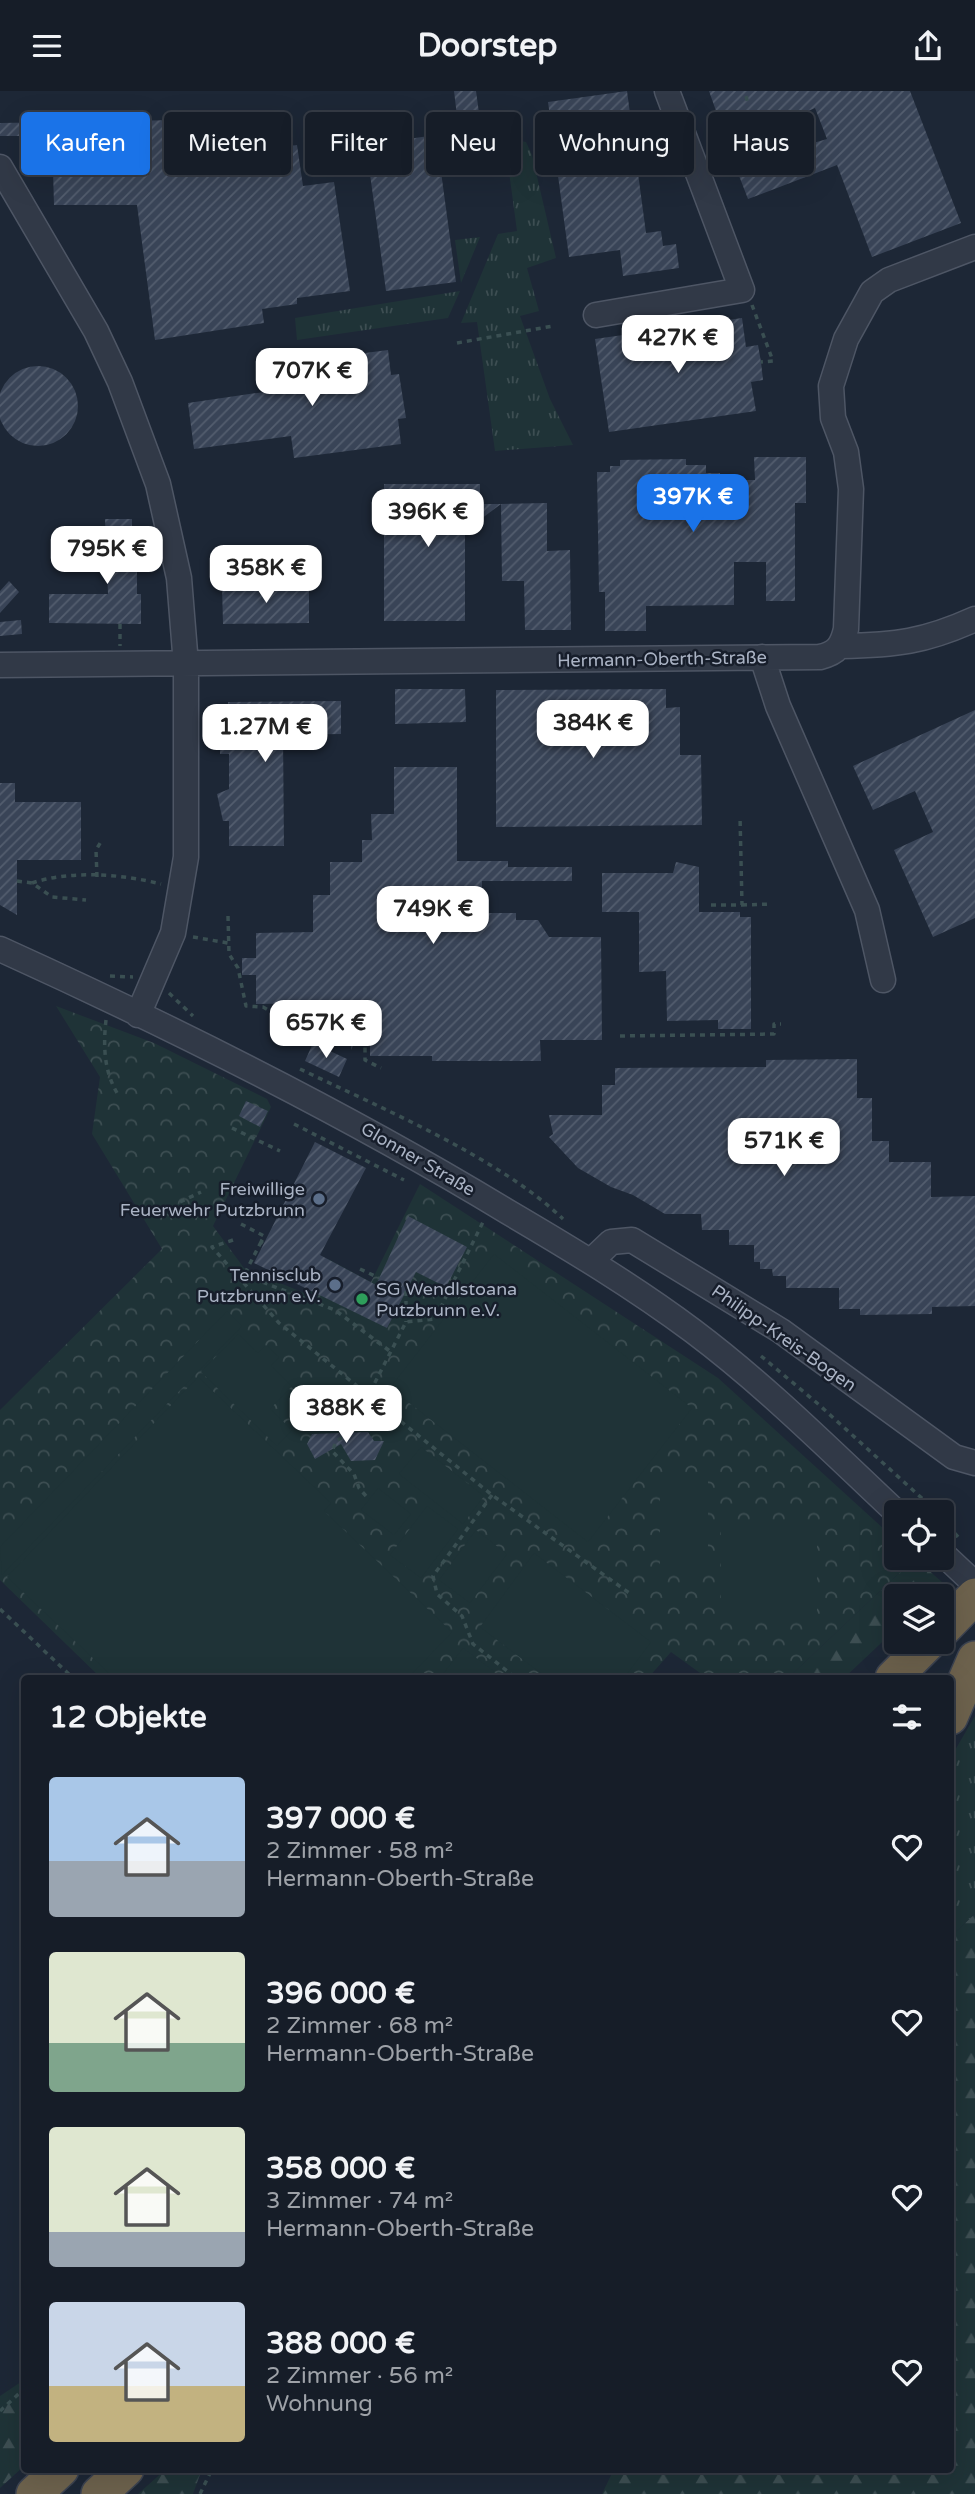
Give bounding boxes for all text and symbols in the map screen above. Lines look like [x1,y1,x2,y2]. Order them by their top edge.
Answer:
icon: menu [28,27,66,65]
text: Doorstep [417,27,558,65]
icon: share [909,27,947,65]
chip: Kaufen [21,112,150,175]
chip: Mieten [164,112,291,175]
chip: Filter [305,112,412,175]
chip: Neu [426,112,521,175]
chip: Wohnung [535,112,694,175]
chip: Haus [708,112,814,175]
pin: 427K € [621,315,735,375]
text: 427K € [638,324,718,352]
pin: 707K € [255,349,369,408]
text: 707K € [272,357,352,385]
pin: 397K € [636,475,750,534]
text: 397K € [653,483,733,511]
pin: 396K € [371,489,485,549]
text: 396K € [388,498,468,526]
pin: 795K € [50,526,164,586]
text: 795K € [67,535,147,563]
pin: 358K € [209,545,323,605]
text: 358K € [226,554,306,582]
street label: Hermann-Oberth-Straße [557,646,767,672]
pin: 384K € [536,701,650,760]
pin: 1.27M € [200,705,330,764]
text: 384K € [553,709,633,737]
text: 1.27M € [218,713,312,741]
pin: 749K € [376,887,490,946]
text: 749K € [393,895,473,923]
pin: 657K € [269,1000,383,1060]
text: 657K € [286,1009,366,1037]
street label: Glonner Straße [357,1117,479,1201]
pin: 571K € [727,1119,841,1178]
text: 571K € [744,1127,824,1155]
place label: Freiwillige Feuerwehr Putzbrunn [120,1178,305,1221]
marker: Freiwillige Feuerwehr Putzbrunn [311,1191,327,1207]
place label: Tennisclub Putzbrunn e.V. [197,1264,321,1307]
marker: Tennisclub Putzbrunn e.V. [327,1277,343,1293]
place label: SG Wendlstoana Putzbrunn e.V. [376,1278,517,1321]
street label: Philipp-Kreis-Bogen [707,1280,861,1396]
marker: SG Wendlstoana Putzbrunn e.V. [354,1291,370,1307]
pin: 388K € [289,1385,403,1445]
text: 388K € [306,1394,386,1422]
map controls [884,1500,954,1654]
button: locate [884,1500,954,1570]
button: layers [884,1584,954,1654]
icon: filters [888,1698,926,1736]
text: 12 Objekte [49,1699,207,1736]
text: 397 000 € [266,1800,415,1837]
icon: home [105,1805,189,1889]
icon: heart [888,1828,926,1866]
text: 2 Zimmer · 58 m² [266,1837,453,1865]
text: Hermann-Oberth-Straße [266,1865,534,1893]
text: 396 000 € [266,1975,415,2012]
icon: home [105,1980,189,2064]
icon: heart [888,2003,926,2041]
text: 2 Zimmer · 68 m² [266,2012,453,2040]
text: Hermann-Oberth-Straße [266,2040,534,2068]
text: 358 000 € [266,2150,415,2187]
icon: home [105,2155,189,2239]
icon: heart [888,2178,926,2216]
text: 3 Zimmer · 74 m² [266,2187,453,2215]
text: Hermann-Oberth-Straße [266,2215,534,2243]
text: 388 000 € [266,2325,415,2362]
icon: home [105,2330,189,2414]
icon: heart [888,2353,926,2391]
text: 2 Zimmer · 56 m² [266,2362,453,2390]
text: Wohnung [266,2390,373,2418]

